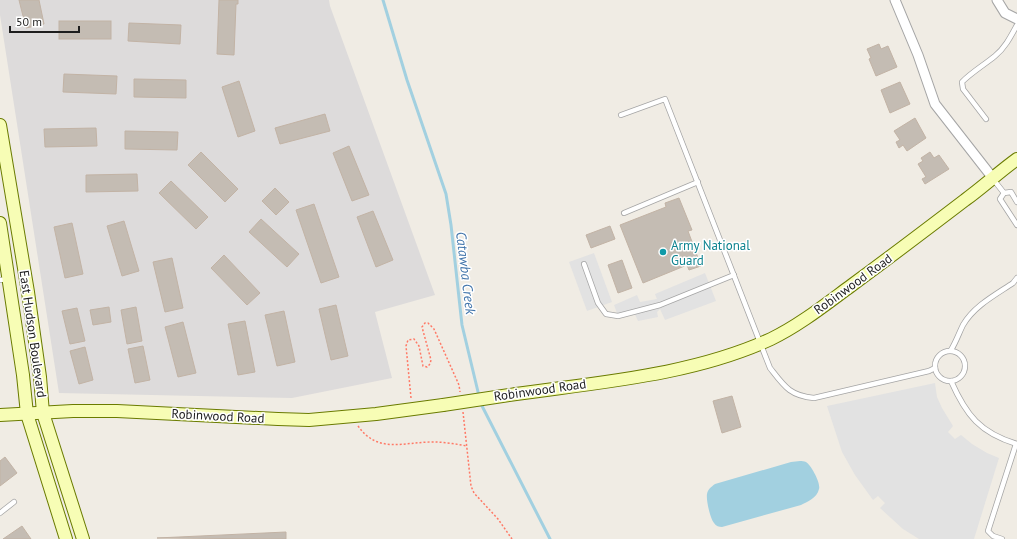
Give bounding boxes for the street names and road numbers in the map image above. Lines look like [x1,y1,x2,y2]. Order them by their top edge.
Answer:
street label: Robinwood Road [810,250,896,318]
street label: East Hudson Boulevard [16,269,50,399]
street label: Robinwood Road [493,375,587,405]
street label: Robinwood Road [171,405,265,427]

